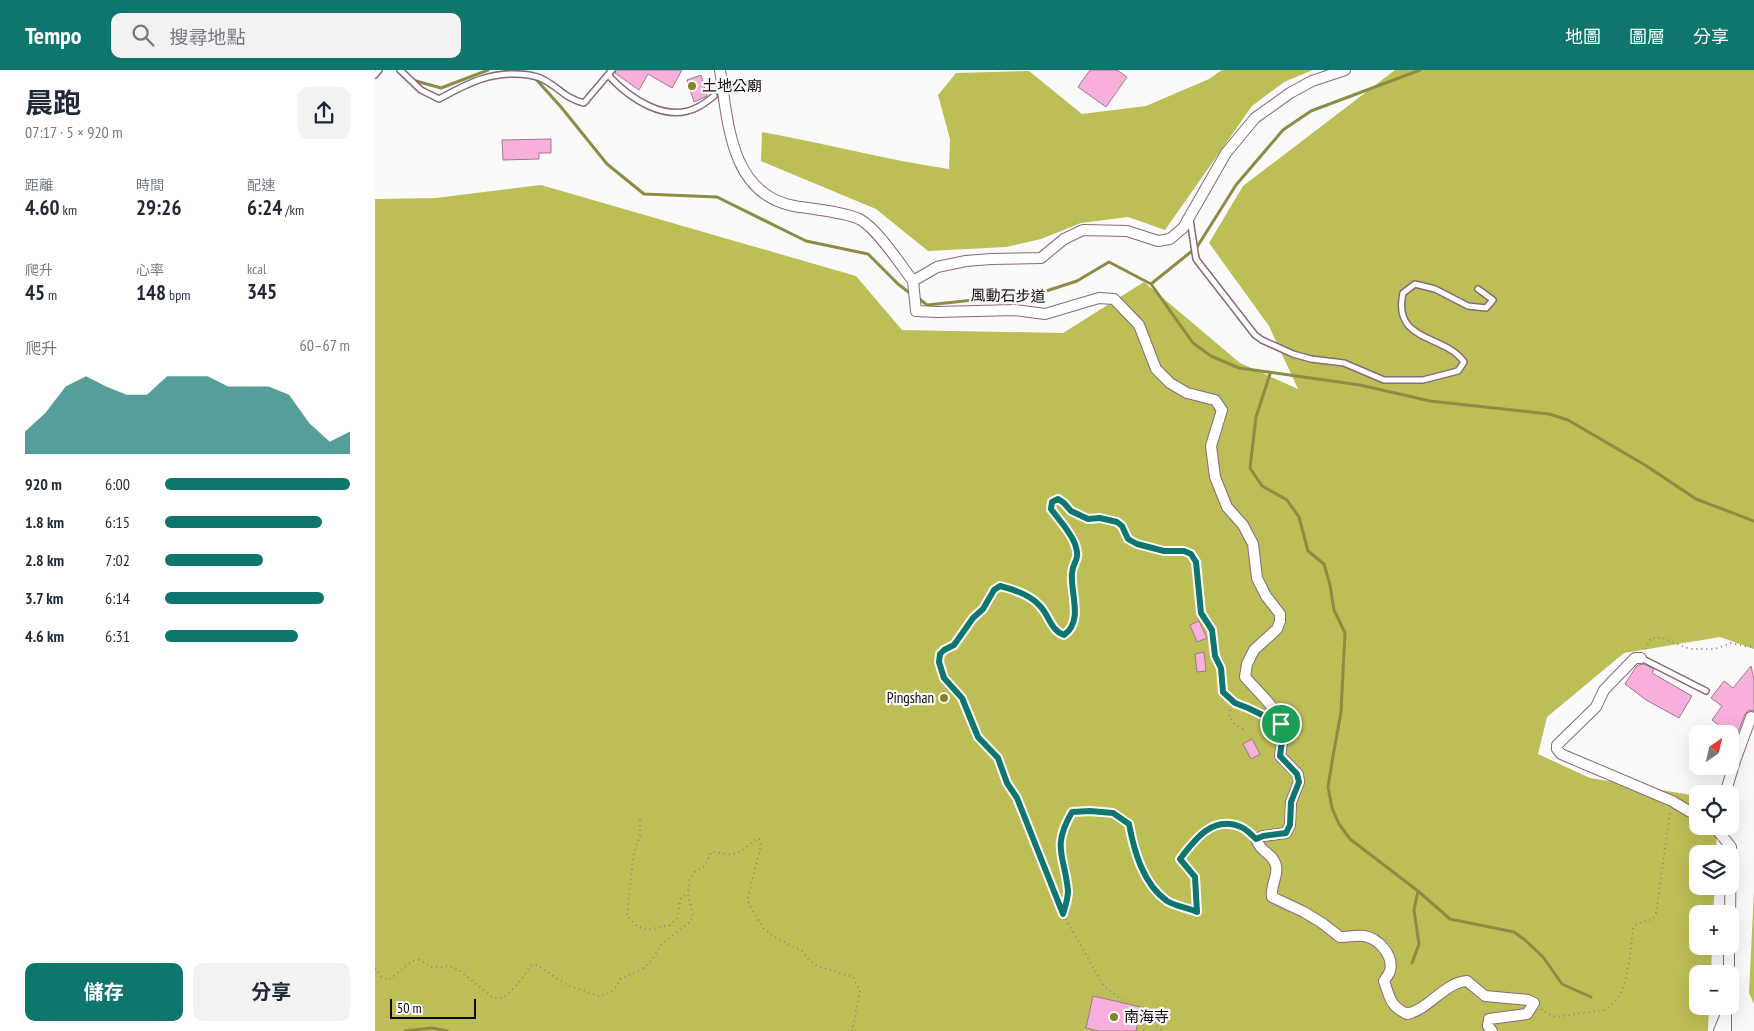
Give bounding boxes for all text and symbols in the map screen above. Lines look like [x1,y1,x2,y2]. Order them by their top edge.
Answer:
search box [111,13,461,58]
text: Tempo [25,20,81,51]
icon: search [129,21,157,49]
text: 搜尋地點 [169,25,245,49]
text: 地圖 [1565,25,1601,48]
text: 圖層 [1629,25,1665,48]
text: 分享 [1693,25,1729,48]
place label: 土地公廟 [702,76,762,95]
marker: 土地公廟 [686,80,698,92]
text: 晨跑 [25,84,81,121]
button: share [298,87,350,139]
text: 07:17 · 5 × 920 m [25,122,123,142]
text: 距離 [25,176,53,194]
text: 時間 [136,176,164,194]
text: 配速 [247,176,275,194]
text: 4.60 [25,194,60,221]
text: 29:26 [136,194,181,221]
text: 6:24 [247,194,282,221]
text: km [60,201,77,219]
text: /km [282,201,304,219]
text: kcal [247,260,266,278]
text: 爬升 [25,261,53,279]
text: 心率 [136,261,164,279]
text: 345 [247,278,277,305]
text: 45 [25,279,45,306]
text: 148 [136,279,166,306]
street label: 風動石步道 [970,285,1046,306]
text: m [45,286,57,304]
text: bpm [166,286,190,304]
text: 60–67 m [300,335,350,355]
text: 爬升 [25,338,57,358]
text: 920 m [25,474,62,494]
text: 6:00 [105,474,130,494]
text: 1.8 km [25,512,64,532]
text: 6:15 [105,512,130,532]
text: 2.8 km [25,550,64,570]
text: 7:02 [105,550,130,570]
text: 3.7 km [25,588,63,608]
text: 6:14 [105,588,130,608]
text: 4.6 km [25,626,64,646]
text: 6:31 [105,626,130,646]
place label: Pingshan [887,688,934,707]
marker: Pingshan [938,692,950,704]
pin [1260,703,1302,745]
icon: arrive [1267,710,1295,738]
north arrow [1689,725,1739,775]
map controls [1689,725,1739,1015]
button: locate [1689,785,1739,835]
button: layers [1689,845,1739,895]
button: + [1689,905,1739,955]
button: 儲存 [25,963,183,1021]
button: 分享 [193,963,350,1021]
button: − [1689,965,1739,1015]
scale bar [390,996,476,1019]
text: 50 m [397,999,422,1017]
place label: 南海寺 [1124,1007,1169,1026]
marker: 南海寺 [1108,1011,1120,1023]

